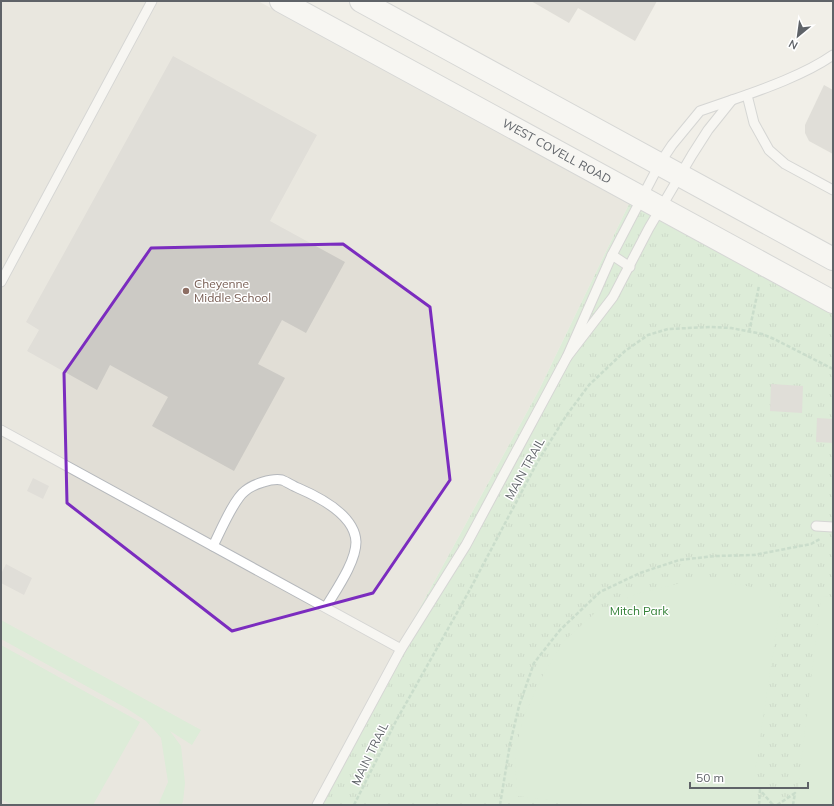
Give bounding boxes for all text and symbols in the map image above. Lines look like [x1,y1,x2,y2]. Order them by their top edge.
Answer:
north arrow [778,16,818,56]
text: N [786,37,800,53]
street label: WEST COVELL ROAD [500,115,614,187]
place label: Cheyenne Middle School [194,276,271,305]
marker: Cheyenne Middle School [181,286,191,296]
street label: MAIN TRAIL [501,435,548,502]
park label: Mitch Park [610,603,669,618]
street label: MAIN TRAIL [348,719,391,788]
scale bar [690,764,808,790]
text: 50 m [696,770,724,785]

